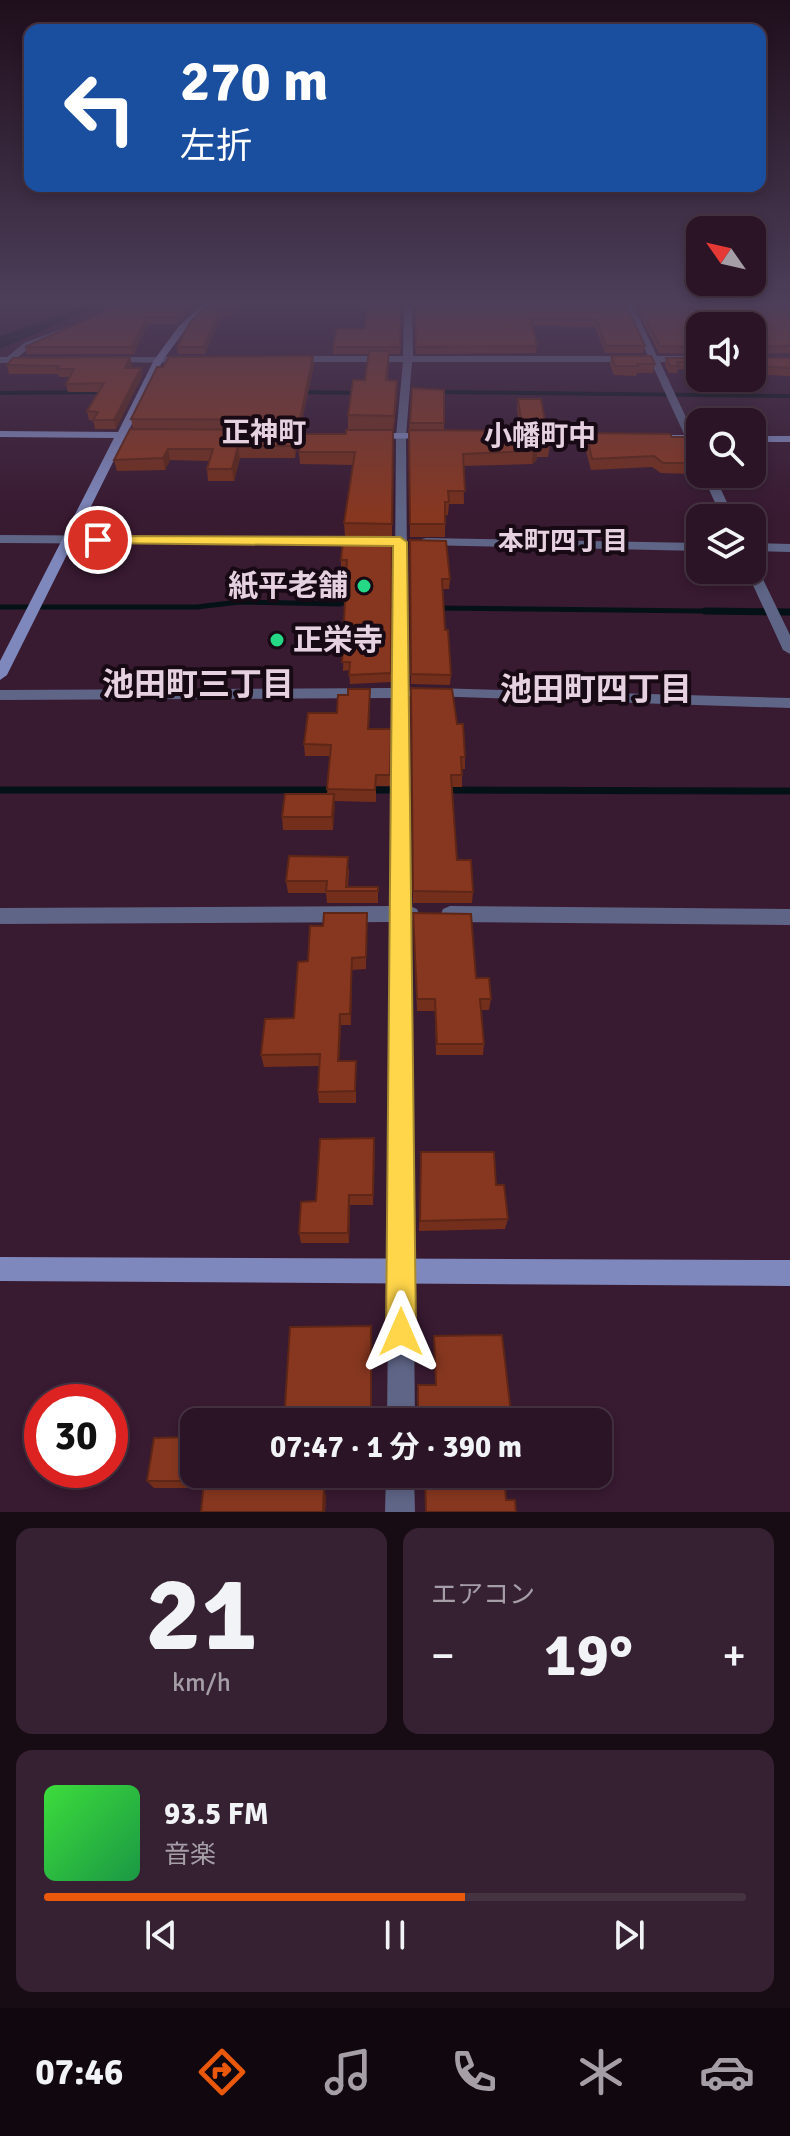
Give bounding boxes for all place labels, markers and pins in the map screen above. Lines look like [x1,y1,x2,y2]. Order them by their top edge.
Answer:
pin [64,506,132,574]
place label: 紙平老舗 [228,568,348,605]
marker: 紙平老舗 [355,577,373,595]
place label: 正栄寺 [293,622,383,659]
marker: 正栄寺 [268,631,286,649]

